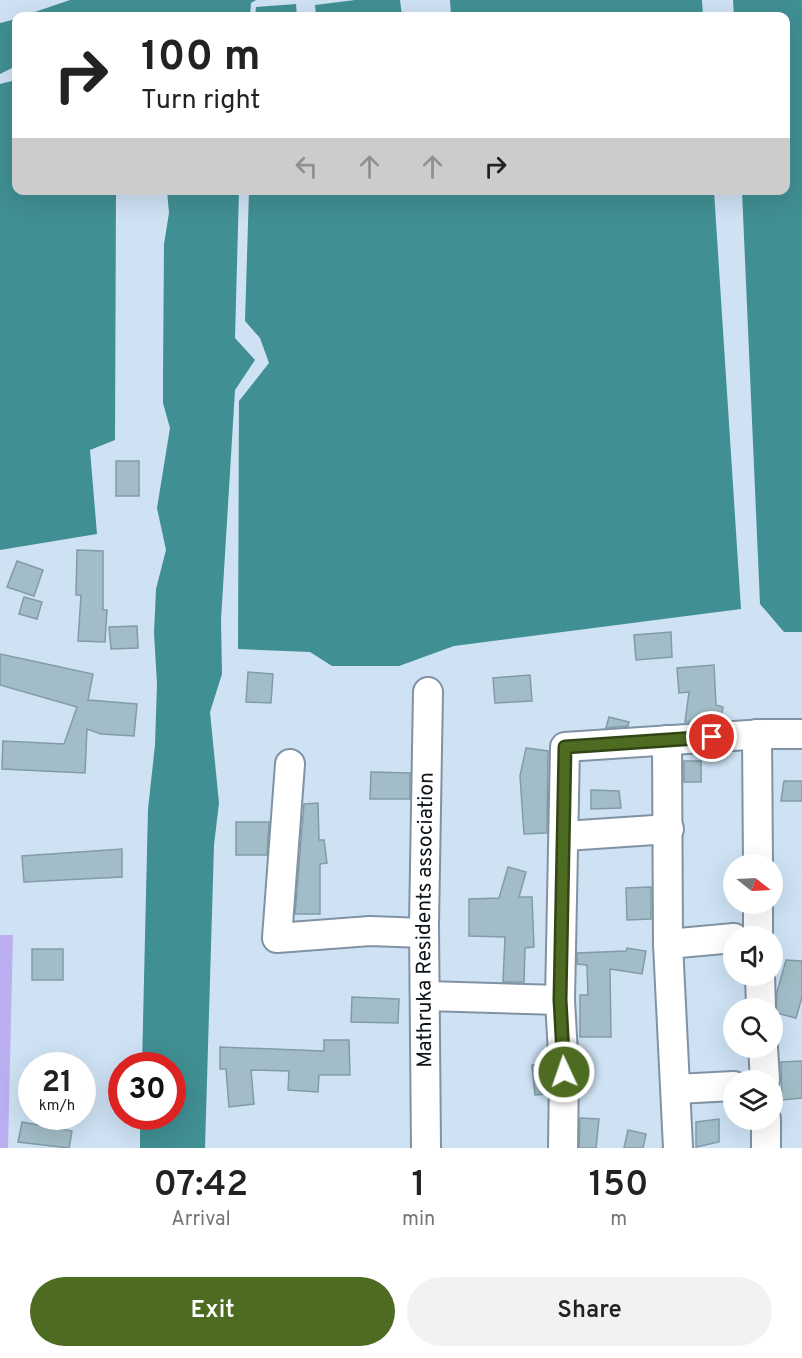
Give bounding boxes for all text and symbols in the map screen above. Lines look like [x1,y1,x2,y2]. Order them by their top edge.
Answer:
text: 100 m [141,32,260,85]
icon: right [42,36,120,114]
text: Turn right [141,84,260,118]
icon: left [290,150,323,183]
icon: ahead [353,150,386,183]
icon: ahead [416,150,449,183]
icon: right [479,150,512,183]
pin [686,711,737,762]
icon: arrive [695,720,728,753]
street label: Mathruka Residents association [410,772,440,1068]
north arrow [723,854,783,914]
map controls [723,854,783,1130]
button: sound [723,926,783,986]
button: search [723,998,783,1058]
position arrow [532,1040,596,1104]
speed limit sign: 30 [108,1052,186,1130]
text: 21 [42,1065,72,1102]
button: layers [723,1070,783,1130]
text: km/h [39,1097,75,1116]
text: 07:42 [154,1163,248,1209]
text: 1 [412,1163,426,1209]
text: 150 [589,1163,648,1209]
text: Arrival [171,1207,231,1233]
text: min [402,1207,435,1233]
text: m [610,1207,627,1233]
button: Exit [30,1277,395,1346]
button: Share [407,1277,772,1346]

